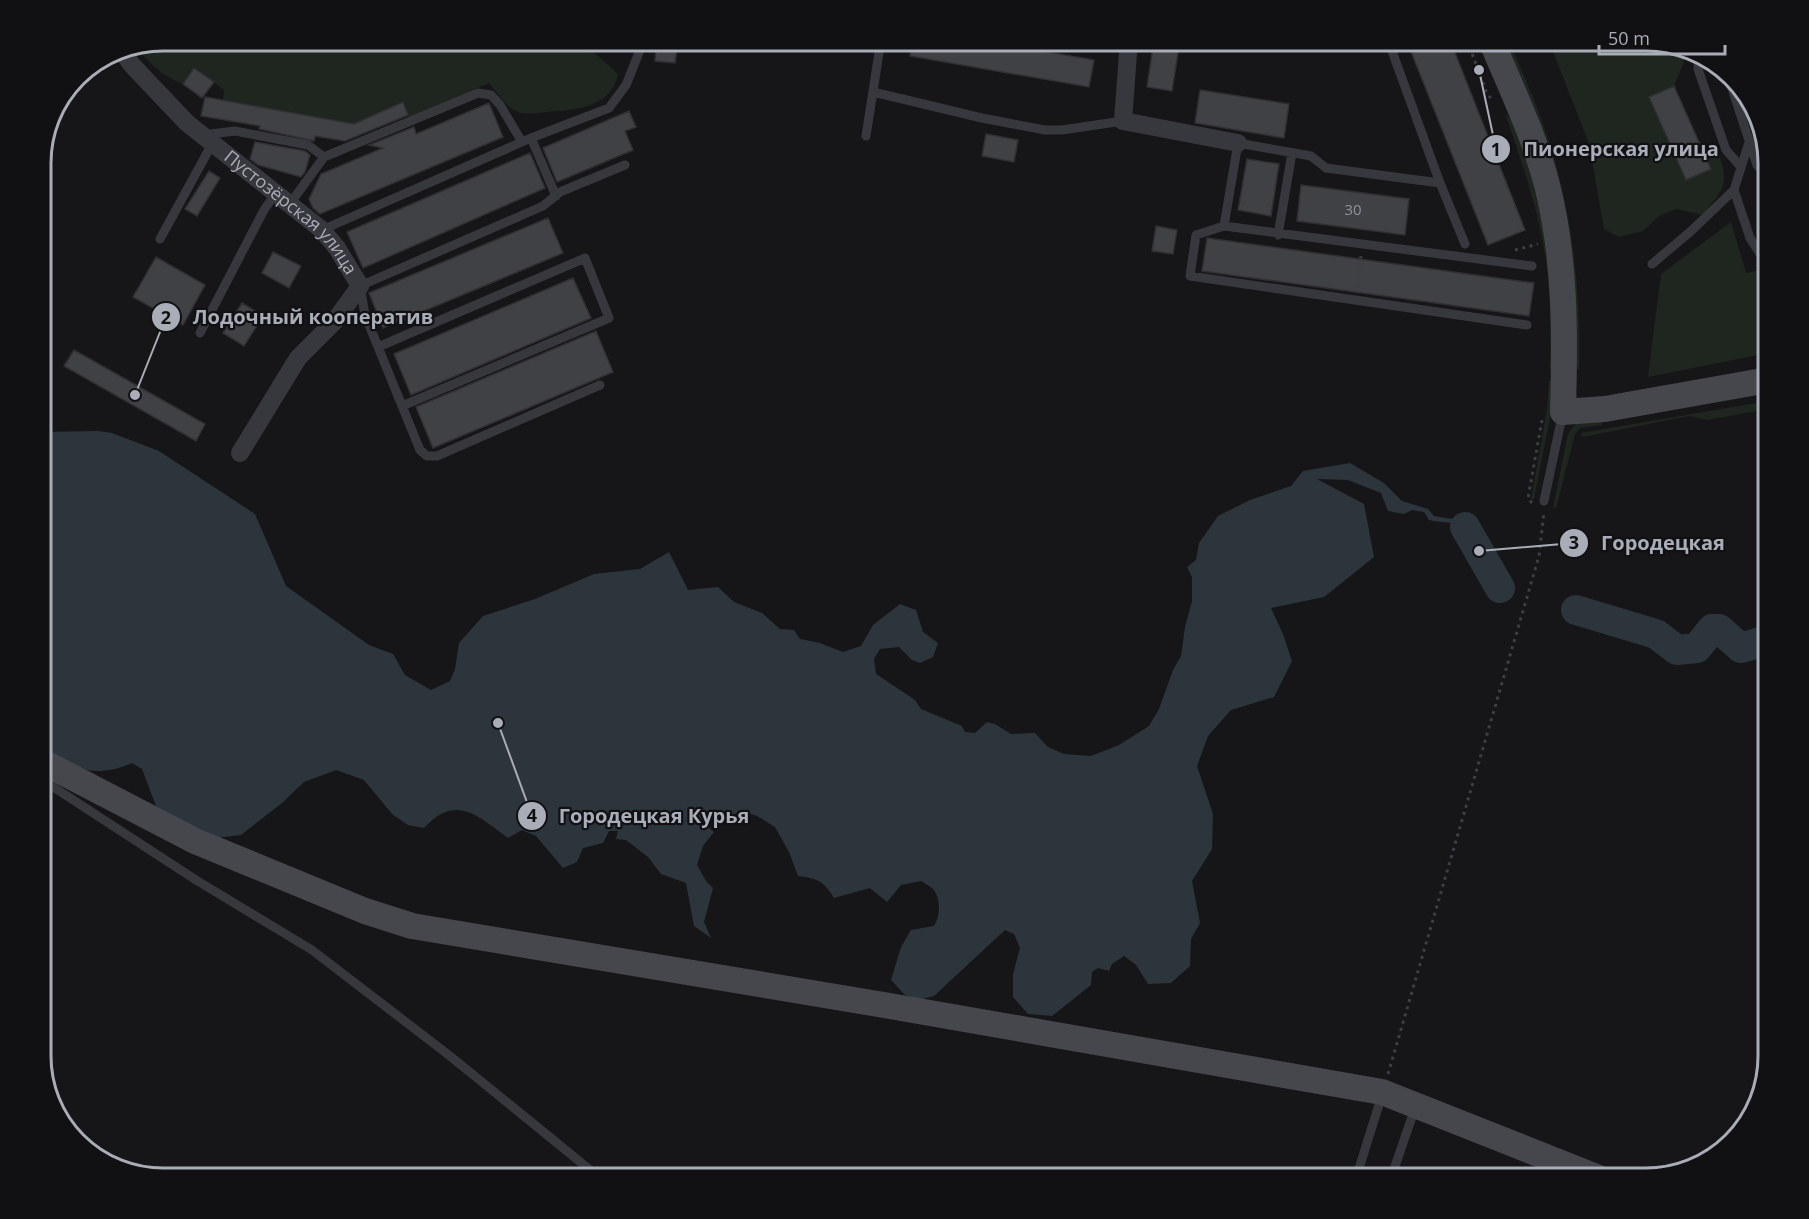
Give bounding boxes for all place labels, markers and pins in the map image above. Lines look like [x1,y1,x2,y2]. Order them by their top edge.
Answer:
callout: Пионерская улица [1481,130,1731,168]
callout: Лодочный кооператив [151,298,445,336]
callout: Городецкая [1559,524,1737,562]
callout: Городецкая Курья [517,797,762,835]

